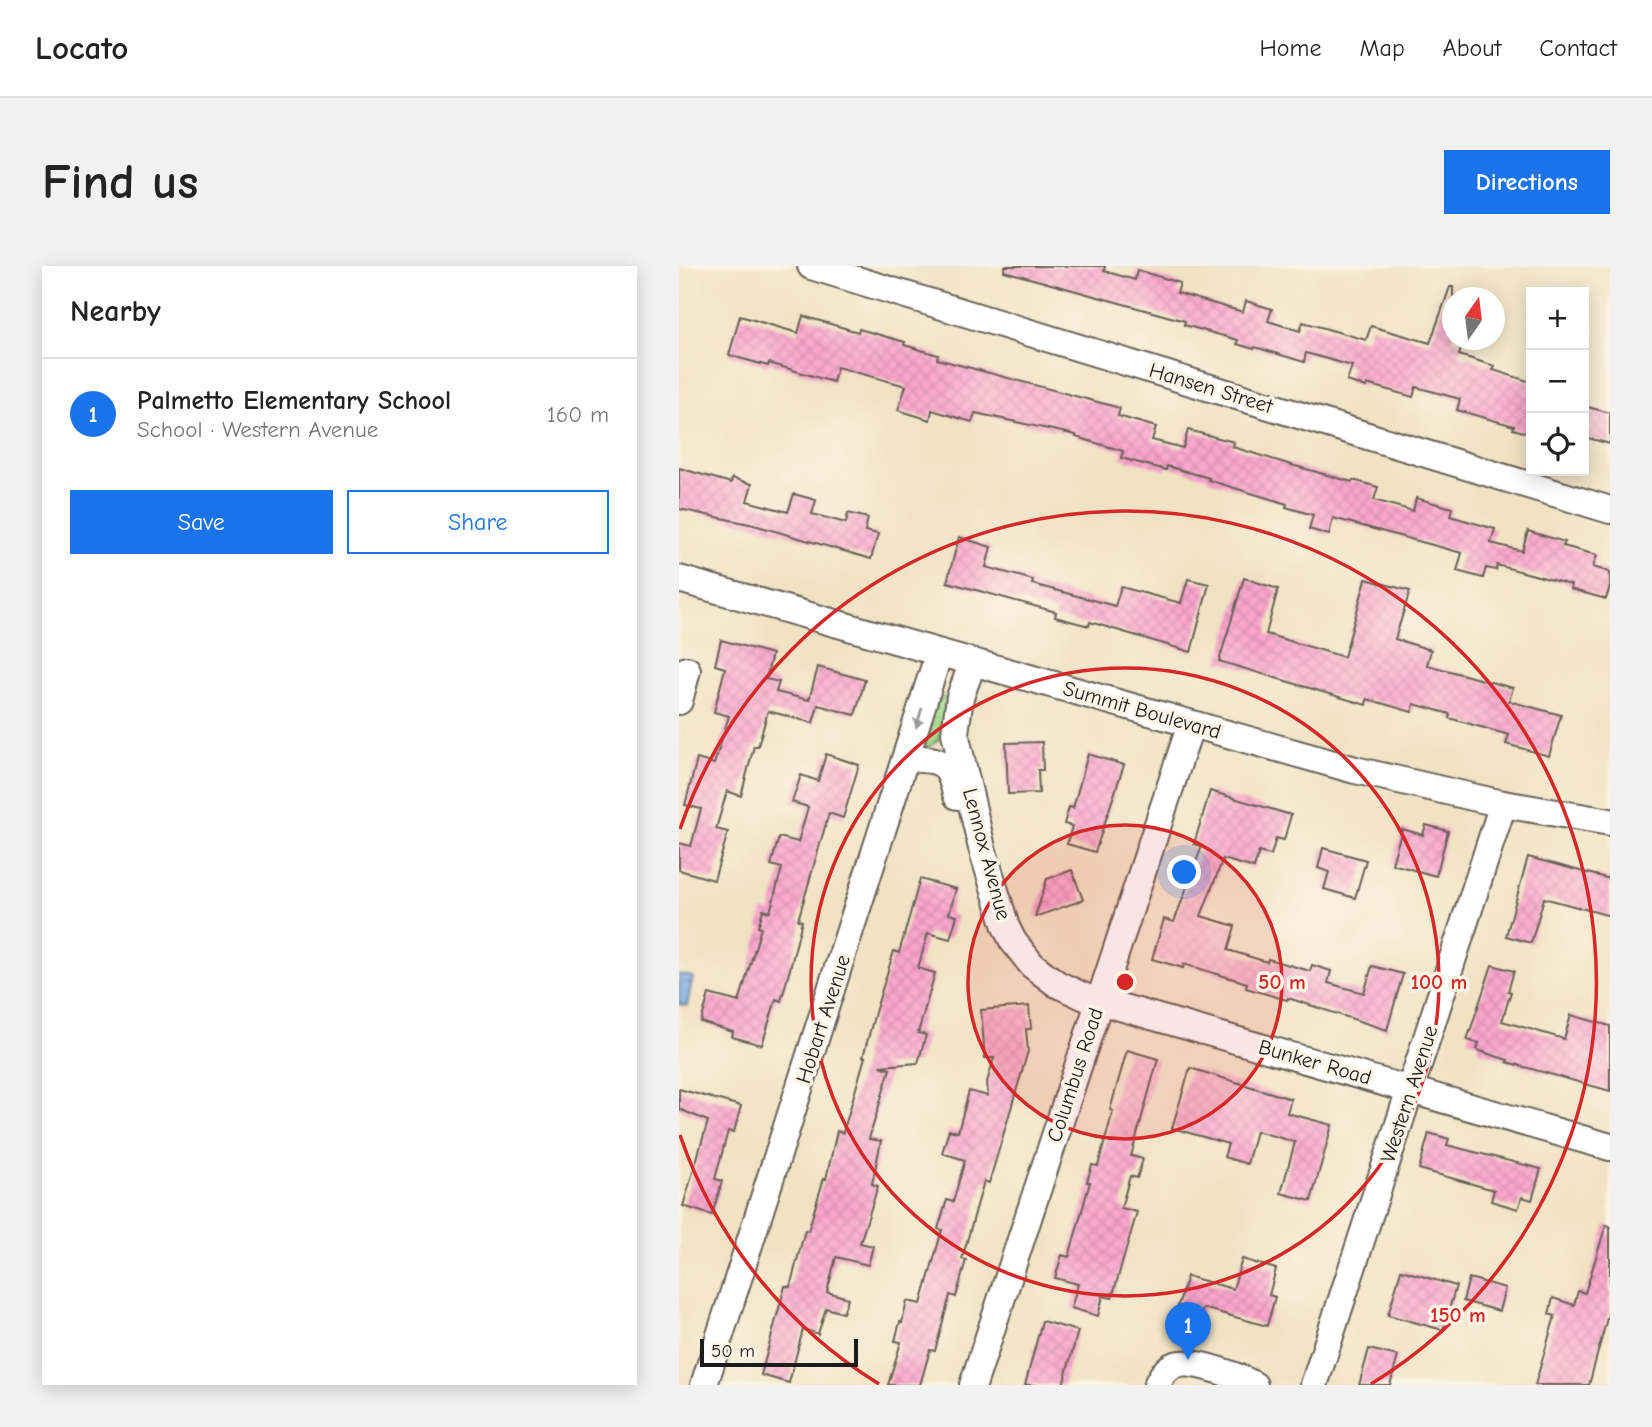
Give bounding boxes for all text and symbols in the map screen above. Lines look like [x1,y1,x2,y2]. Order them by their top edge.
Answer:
text: Locato [35,29,128,67]
text: Home [1260,34,1321,62]
text: Map [1359,34,1405,62]
text: About [1443,34,1501,62]
text: Contact [1539,34,1617,62]
button: Directions [1444,150,1610,214]
text: Find us [42,154,198,210]
north arrow [1442,287,1505,350]
map controls [1526,287,1589,476]
button: + [1526,287,1589,350]
text: Nearby [70,294,161,329]
button: − [1526,350,1589,413]
street label: Hansen Street [1146,358,1277,418]
text: Palmetto Elementary School [137,386,451,416]
text: 1 [88,401,98,428]
text: 160 m [547,401,609,428]
button: locate [1526,413,1589,476]
text: School · Western Avenue [137,416,378,443]
button: Save [70,490,333,554]
button: Share [347,490,609,554]
street label: Summit Boulevard [1060,676,1224,744]
one-way arrow [913,708,924,729]
street label: Lennox Avenue [958,786,1016,922]
your location [1167,855,1201,889]
street label: Hobart Avenue [791,952,855,1086]
centre of rings [1113,970,1137,994]
text: 50 m [1258,970,1306,994]
text: 100 m [1411,970,1467,994]
street label: Columbus Road [1042,1005,1108,1145]
street label: Western Avenue [1376,1022,1442,1166]
street label: Bunker Road [1256,1034,1374,1090]
pin: 1 [1165,1302,1211,1360]
text: 150 m [1430,1303,1486,1327]
scale bar [700,1336,857,1368]
text: 50 m [711,1340,755,1362]

